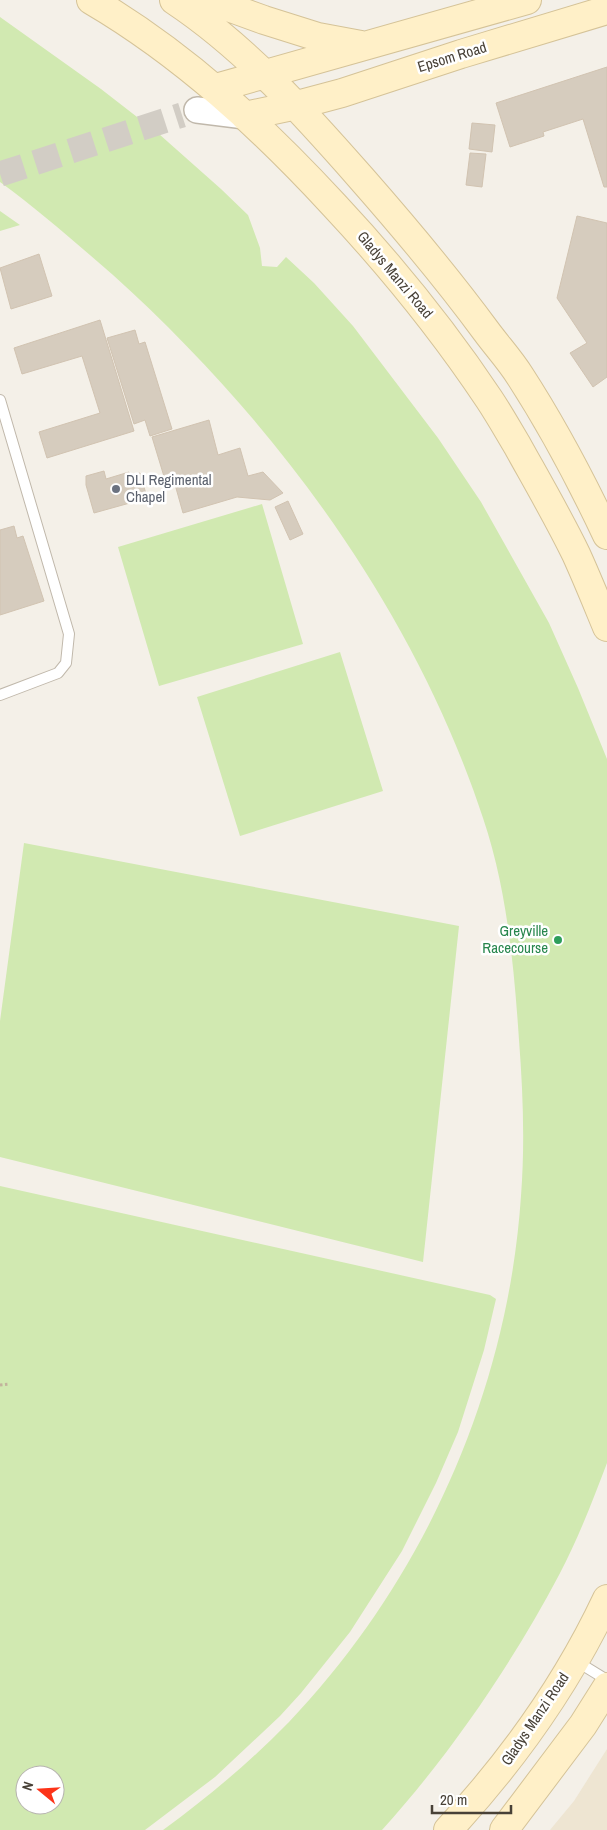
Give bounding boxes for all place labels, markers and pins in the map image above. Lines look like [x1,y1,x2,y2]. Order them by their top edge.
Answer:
place label: DLI Regimental Chapel [126,469,211,507]
marker: DLI Regimental Chapel [110,483,122,495]
place label: Greyville Racecourse [482,920,548,958]
marker: Greyville Racecourse [552,934,564,946]

